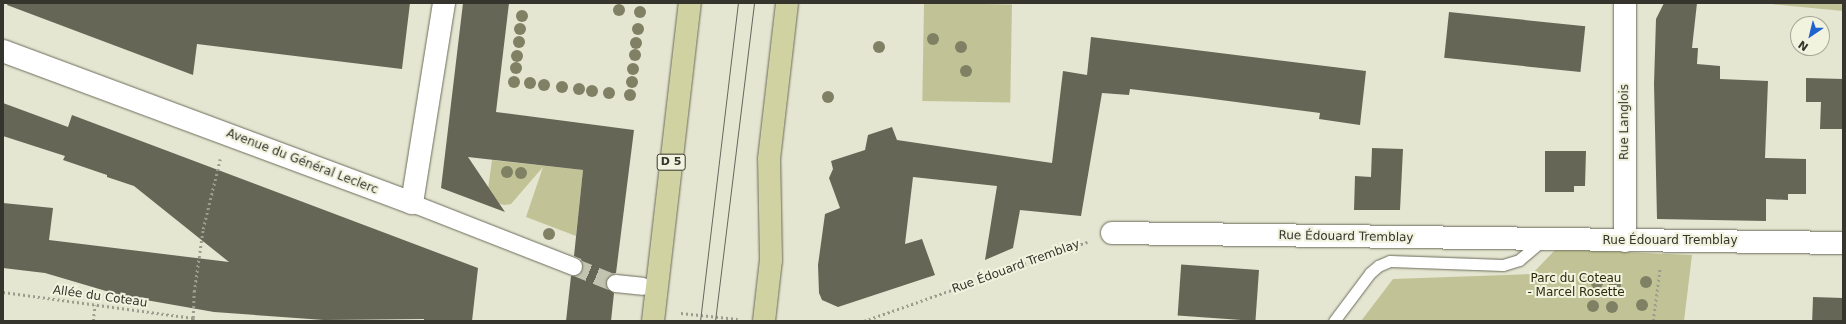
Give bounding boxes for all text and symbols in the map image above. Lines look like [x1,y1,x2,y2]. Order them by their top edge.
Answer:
north arrow [1790,16,1830,56]
text: N [1796,37,1811,53]
street label: Rue Langlois [1618,84,1632,160]
street label: Avenue du Général Leclerc [224,126,380,198]
road number: D 5 [656,153,686,171]
street label: Rue Édouard Tremblay [1278,229,1414,245]
street label: Rue Édouard Tremblay [1603,234,1737,248]
street label: Rue Édouard Tremblay [950,237,1082,297]
park label: Parc du Coteau - Marcel Rosette [1527,272,1625,300]
street label: Allée du Coteau [52,283,148,311]

